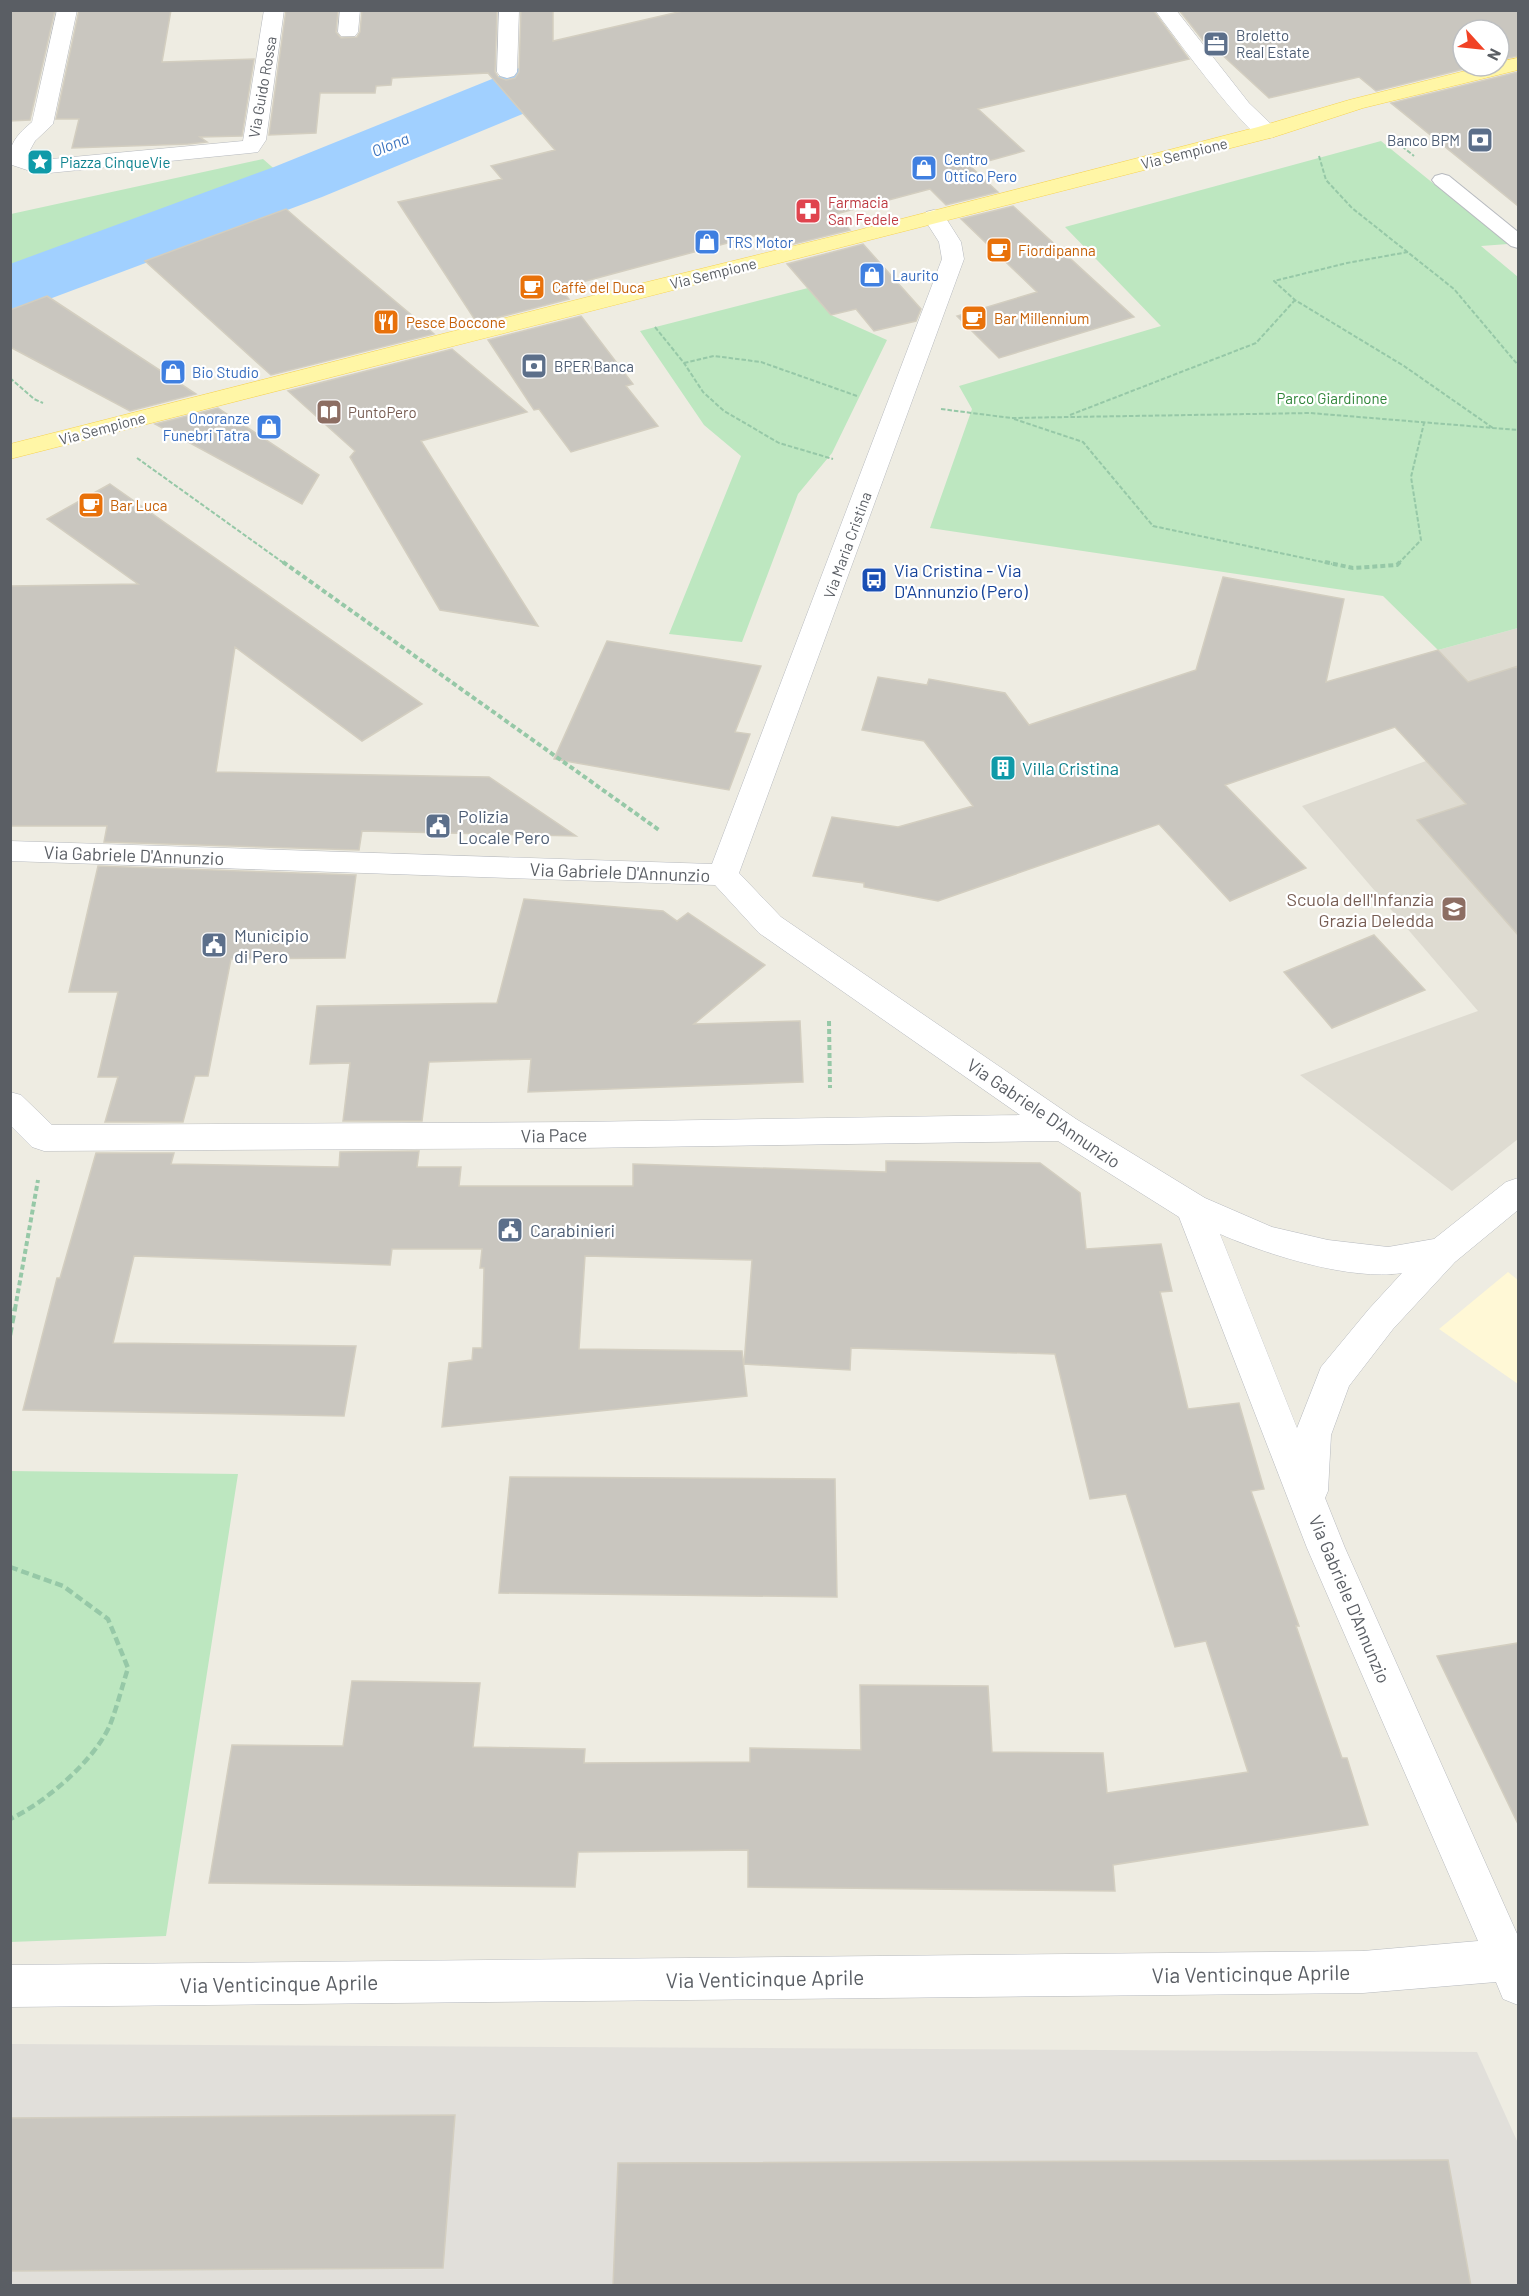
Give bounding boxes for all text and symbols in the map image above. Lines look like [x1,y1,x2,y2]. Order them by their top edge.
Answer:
north arrow [1451,18,1511,78]
place label: Broletto Real Estate [1236,26,1310,61]
office icon: Broletto Real Estate [1201,29,1231,59]
street label: Via Guido Rossa [244,35,280,139]
text: N [1484,46,1506,64]
bank icon: Banco BPM [1465,125,1495,155]
water label: Olona [369,128,411,160]
place label: Banco BPM [1387,131,1460,149]
street label: Via Sempione [1139,134,1229,172]
place icon: Piazza CinqueVie [25,147,55,177]
place label: Centro Ottico Pero [944,150,1017,185]
place label: Piazza CinqueVie [60,153,170,171]
shop icon: Centro Ottico Pero [909,153,939,183]
place label: Farmacia San Fedele [828,193,899,228]
pharmacy icon: Farmacia San Fedele [793,196,823,226]
shop icon: TRS Motor [692,227,722,257]
place label: TRS Motor [726,233,794,251]
cafe icon: Fiordipanna [984,235,1014,265]
place label: Fiordipanna [1018,241,1096,259]
street label: Via Sempione [668,254,758,292]
shop icon: Laurito [857,260,887,290]
place label: Laurito [892,266,939,284]
cafe icon: Caffè del Duca [517,272,547,302]
place label: Caffè del Duca [552,278,645,296]
cafe icon: Bar Millennium [959,303,989,333]
restaurant icon: Pesce Boccone [371,307,401,337]
place label: Bar Millennium [994,309,1089,327]
place label: Pesce Boccone [406,313,506,331]
bank icon: BPER Banca [519,351,549,381]
shop icon: Bio Studio [158,357,188,387]
place label: BPER Banca [554,357,634,375]
place label: Bio Studio [192,363,259,381]
park label: Parco Giardinone [1276,389,1388,407]
library icon: PuntoPero [314,397,344,427]
place label: PuntoPero [348,403,417,421]
street label: Via Sempione [57,408,147,448]
place label: Onoranze Funebri Tatra [163,409,250,444]
shop icon: Onoranze Funebri Tatra [254,412,284,442]
street label: Via Maria Cristina [819,489,875,601]
cafe icon: Bar Luca [76,490,106,520]
place label: Bar Luca [110,496,167,514]
place label: Via Cristina - Via D'Annunzio (Pero) [894,559,1028,602]
bus stop icon: Via Cristina - Via D'Annunzio (Pero) [859,565,889,595]
building icon: Villa Cristina [988,753,1018,783]
place label: Villa Cristina [1022,757,1119,779]
place label: Polizia Locale Pero [458,805,550,848]
public building icon: Polizia Locale Pero [423,811,453,841]
street label: Via Gabriele D'Annunzio [43,841,225,869]
street label: Via Gabriele D'Annunzio [529,858,711,886]
place label: Scuola dell'Infanzia Grazia Deledda [1287,888,1434,931]
school or university icon: Scuola dell'Infanzia Grazia Deledda [1439,894,1469,924]
place label: Municipio di Pero [234,924,309,967]
public building icon: Municipio di Pero [199,930,229,960]
street label: Via Gabriele D'Annunzio [963,1053,1125,1173]
street label: Via Pace [520,1123,588,1147]
public building icon: Carabinieri [495,1215,525,1245]
place label: Carabinieri [530,1219,615,1241]
street label: Via Gabriele D'Annunzio [1305,1512,1395,1686]
street label: Via Venticinque Aprile [1151,1959,1351,1987]
street label: Via Venticinque Aprile [665,1964,865,1992]
street label: Via Venticinque Aprile [179,1969,379,1997]

